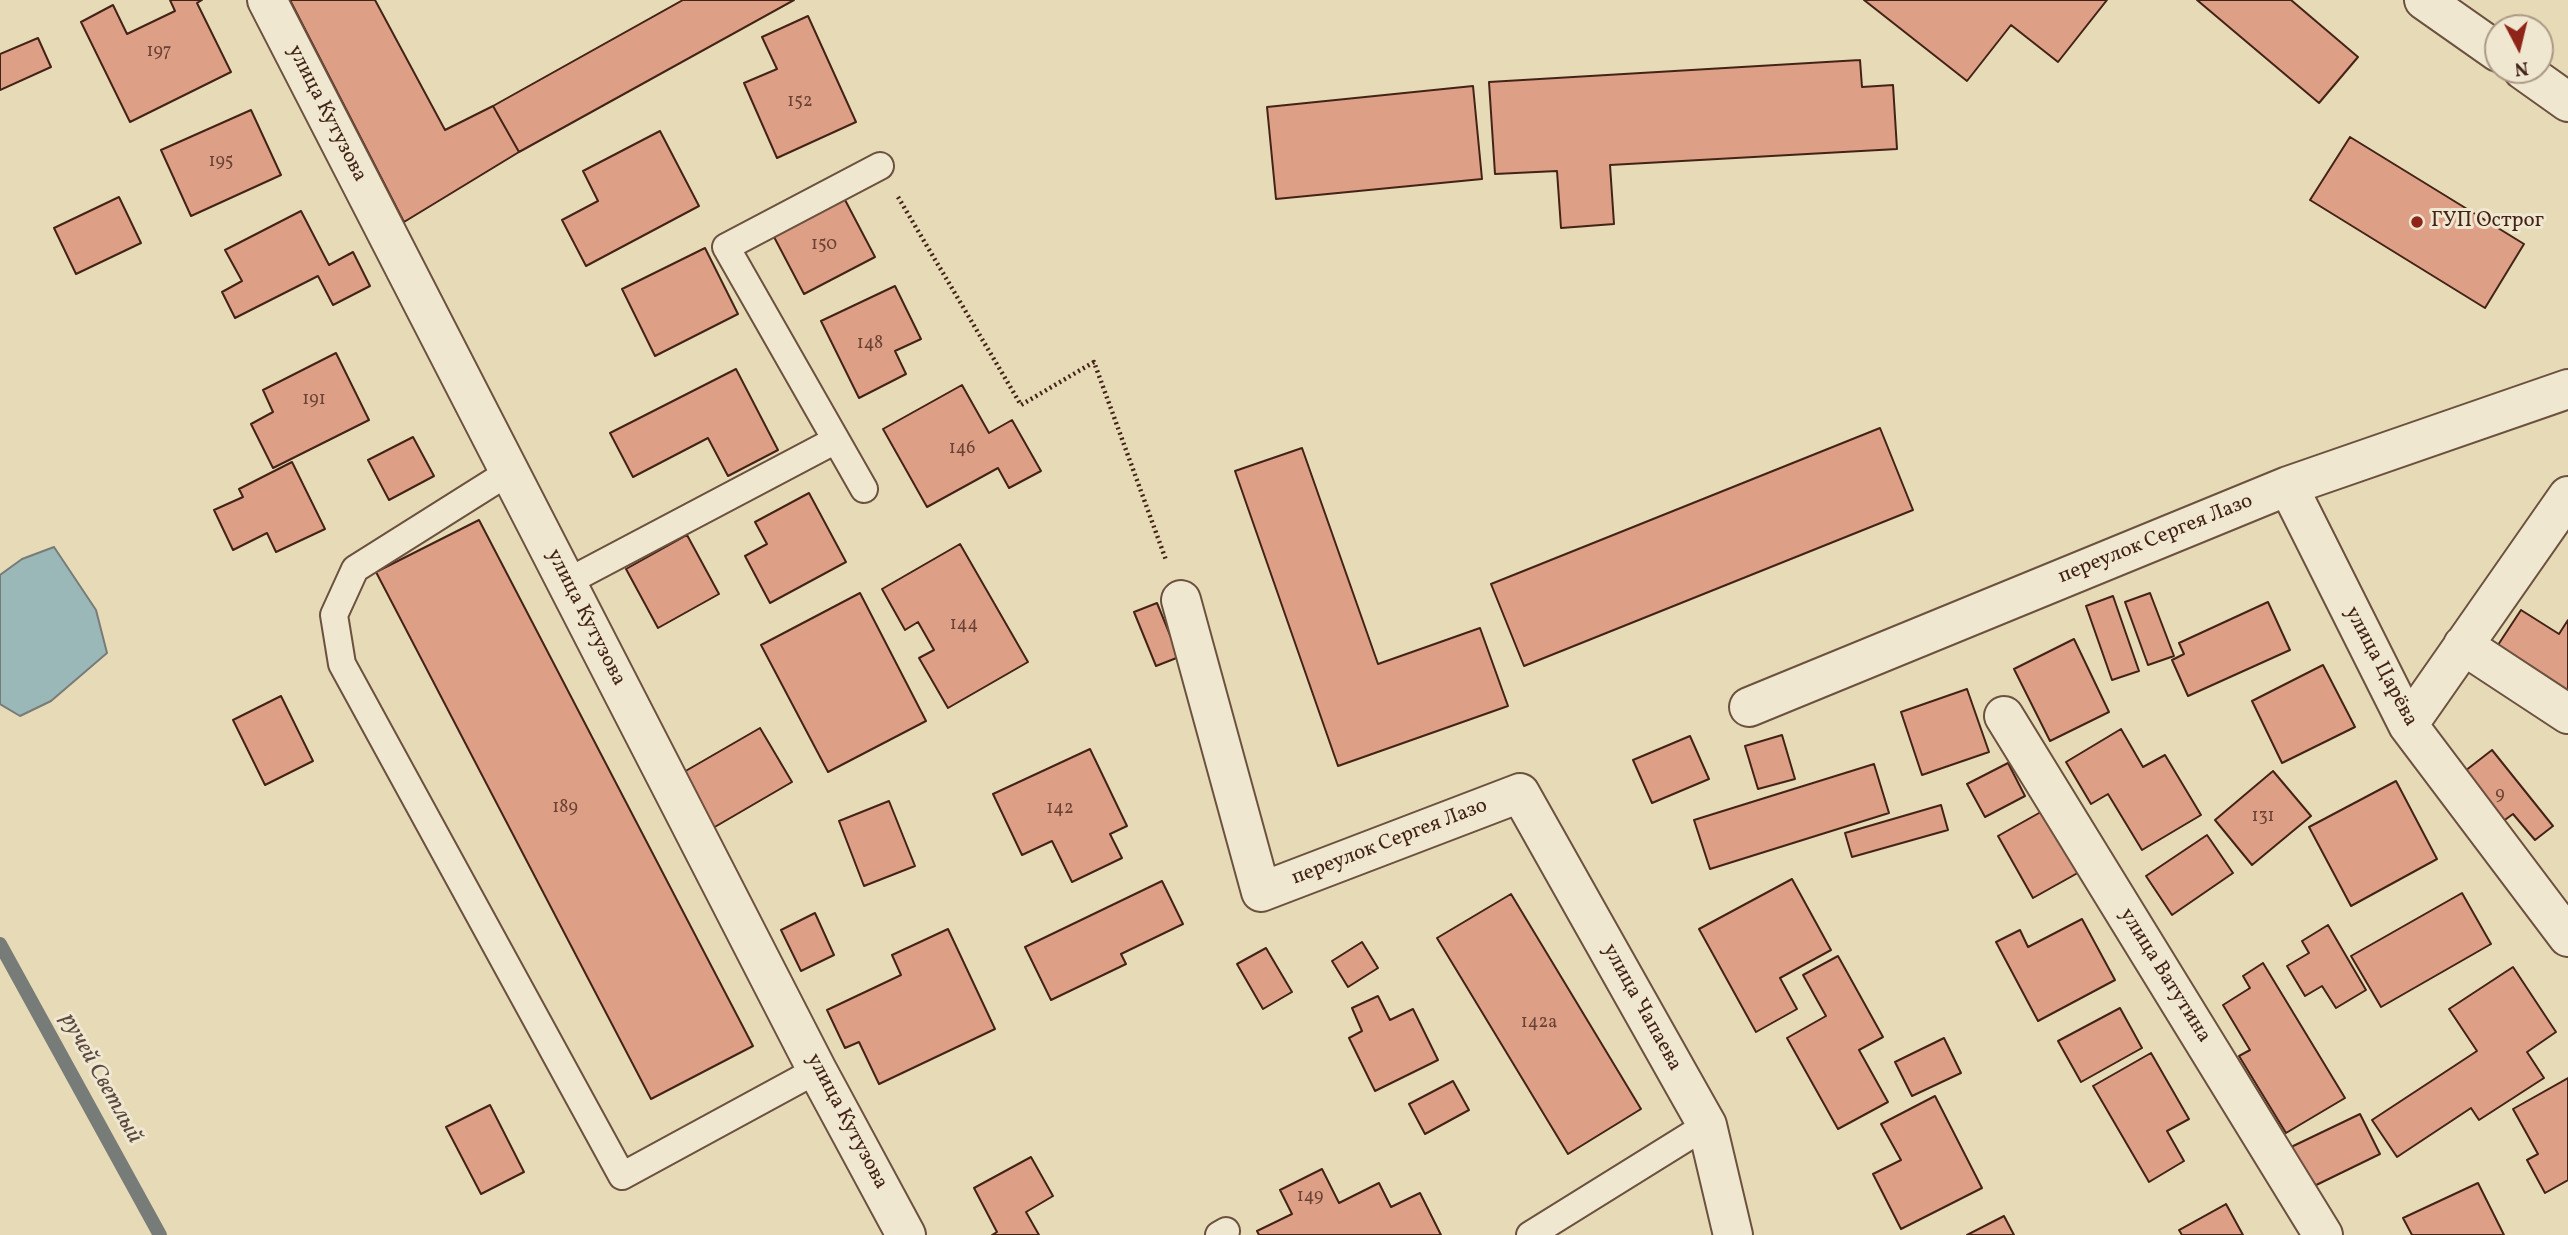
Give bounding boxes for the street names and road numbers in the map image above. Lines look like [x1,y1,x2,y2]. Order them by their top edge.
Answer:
street label: улица Кутузова [281,41,371,187]
street label: переулок Сергея Лазо [2055,489,2257,591]
street label: улица Кутузова [540,545,630,691]
street label: улица Царёва [2338,603,2422,731]
street label: переулок Сергея Лазо [1289,794,1491,892]
street label: улица Ватутина [2113,904,2215,1048]
street label: улица Чапаева [1596,940,1686,1076]
street label: улица Кутузова [800,1050,892,1194]

